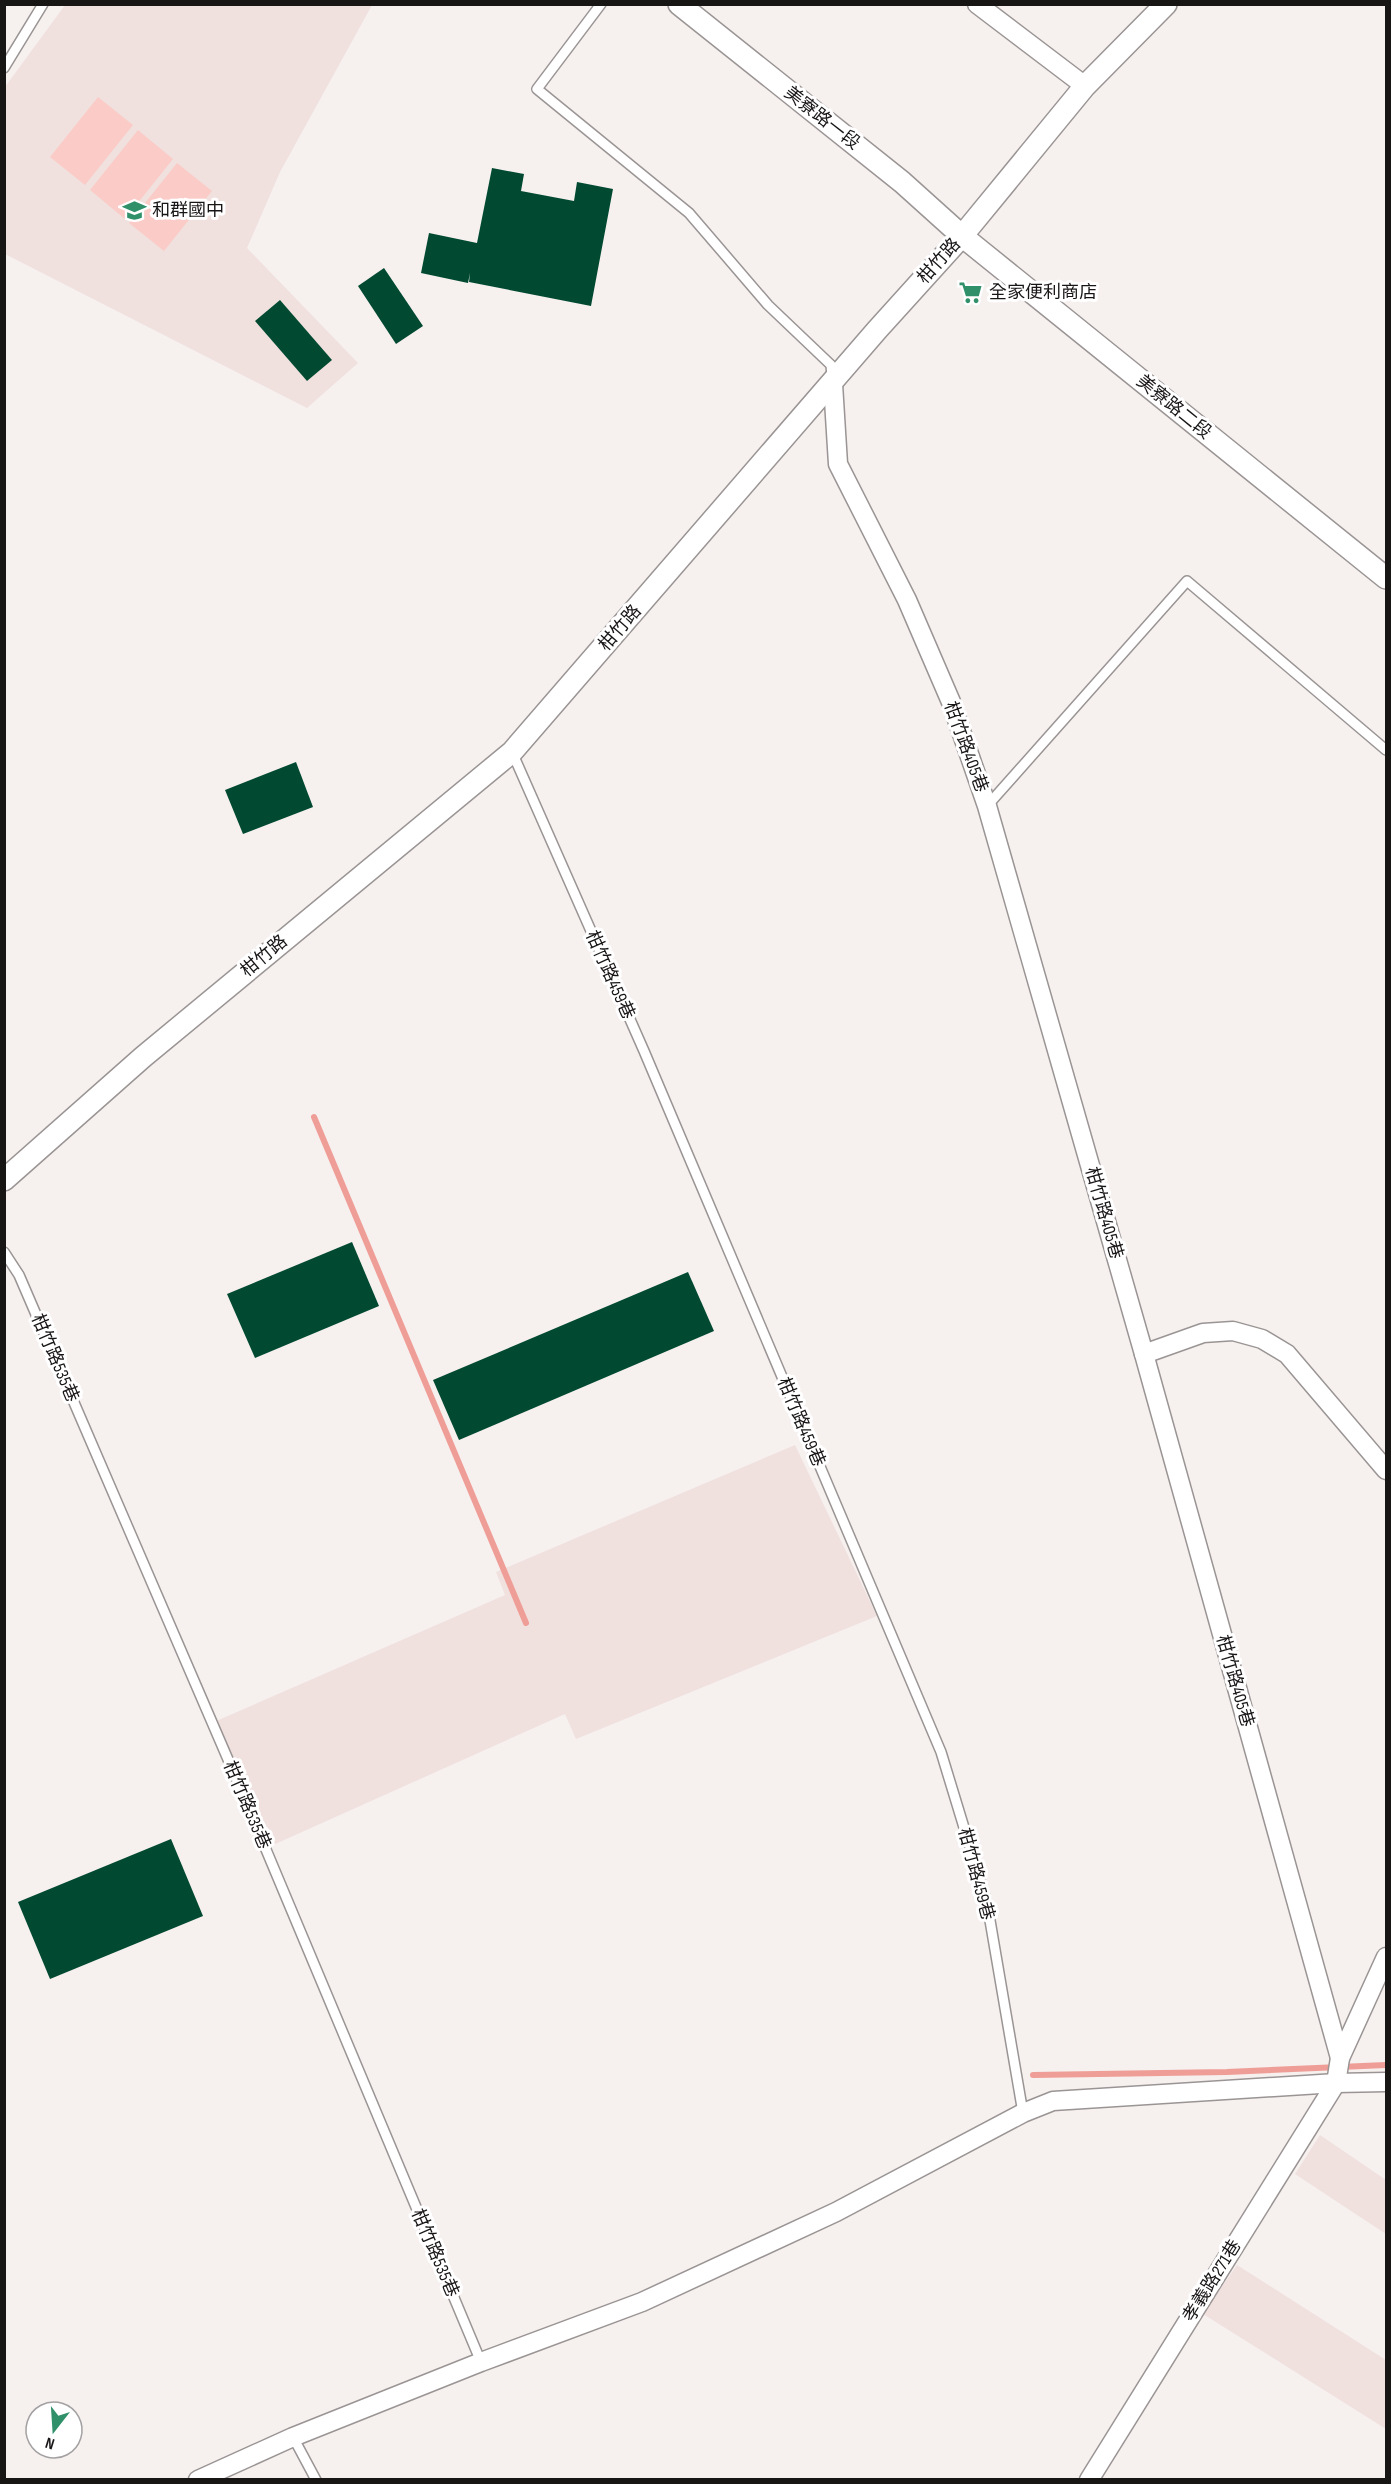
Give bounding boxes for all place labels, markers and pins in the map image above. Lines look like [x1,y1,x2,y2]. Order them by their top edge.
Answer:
school or university icon: 和群國中 [121,197,147,223]
place label: 和群國中 [152,200,224,221]
supermarket icon: 全家便利商店 [958,279,984,305]
place label: 全家便利商店 [989,282,1097,303]

